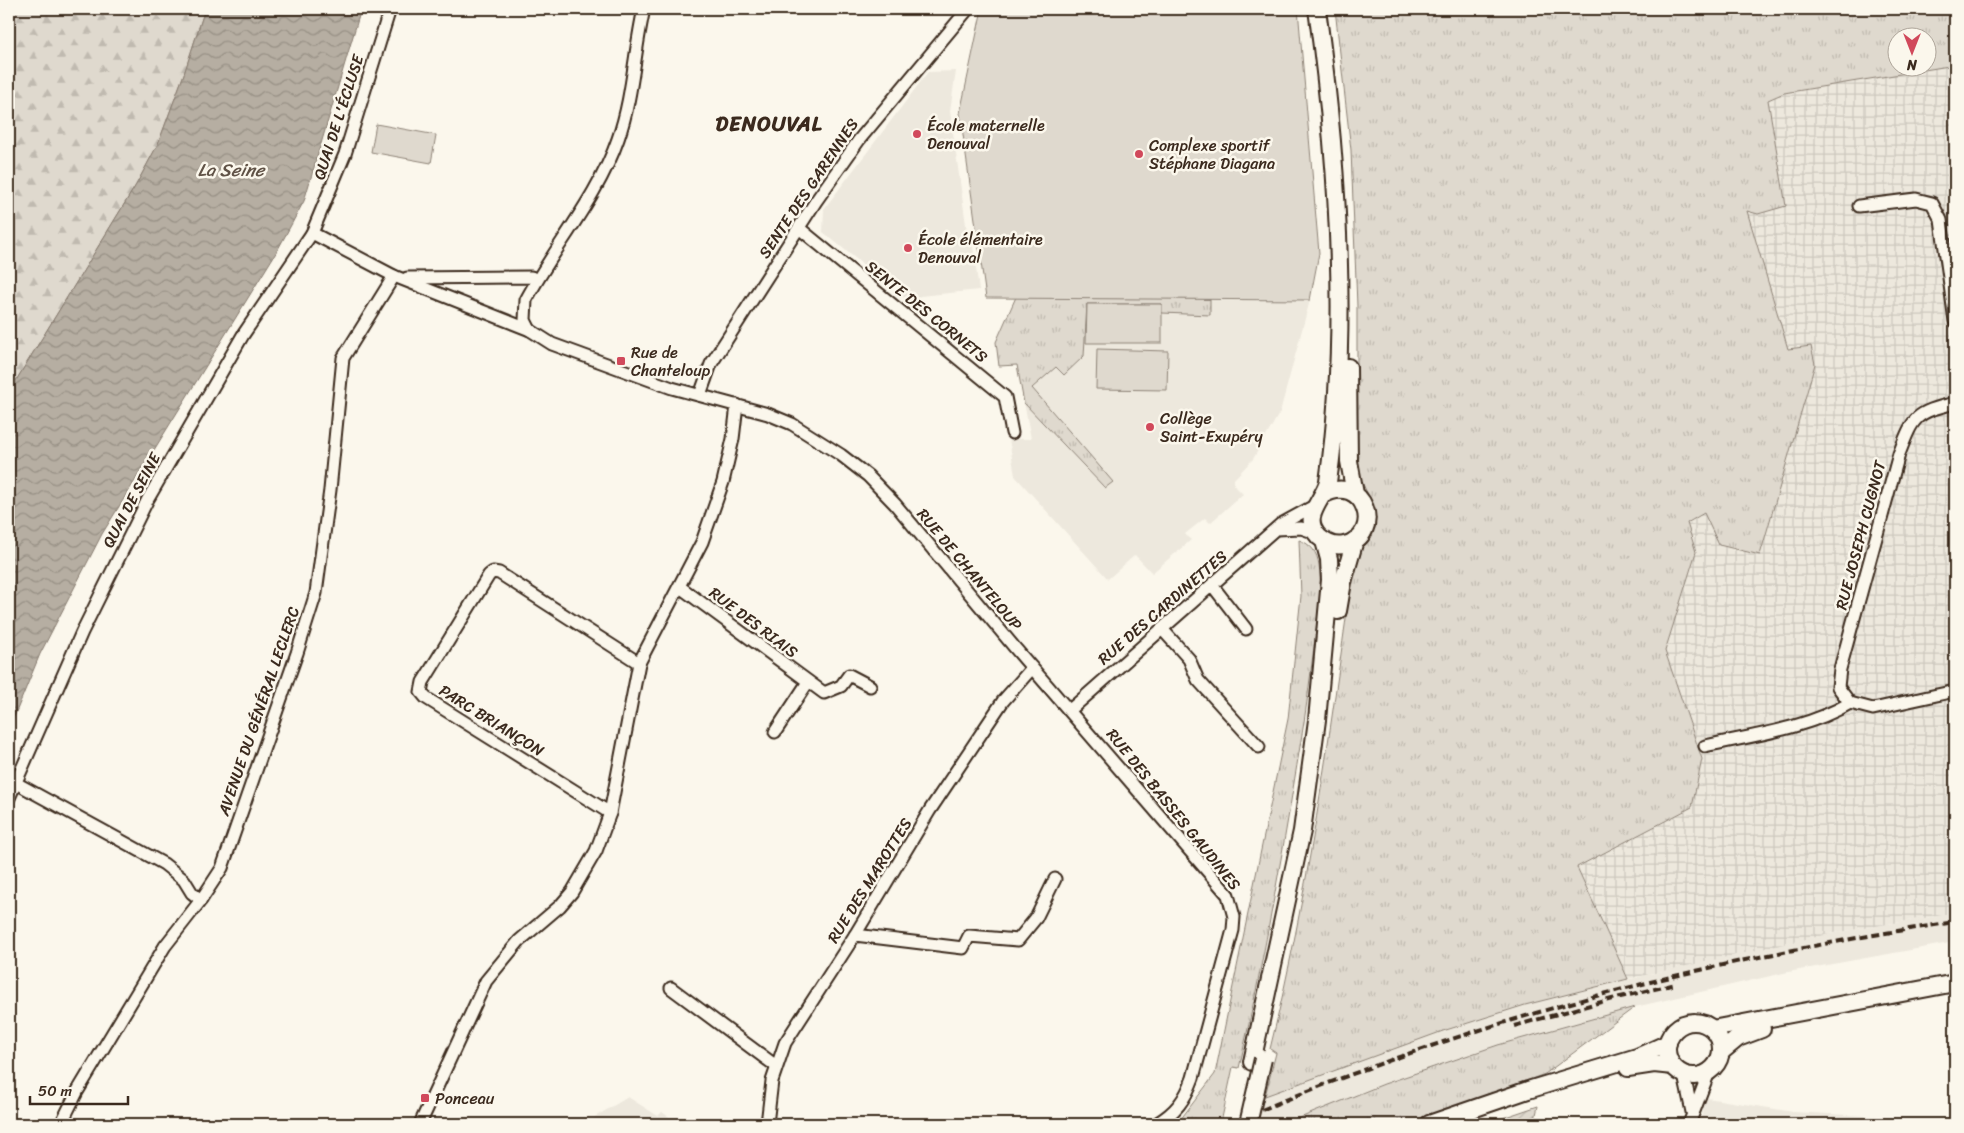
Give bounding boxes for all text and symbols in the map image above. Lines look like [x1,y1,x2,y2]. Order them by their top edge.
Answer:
north arrow [1886,28,1936,78]
street label: QUAI DE L'ÉCLUSE [305,50,373,183]
text: N [1907,52,1918,77]
district label: DENOUVAL [715,105,823,143]
place label: École maternelle Denouval [927,111,1045,158]
street label: SENTE DES GARENNES [750,112,866,264]
marker: École maternelle Denouval [911,128,923,140]
place label: Complexe sportif Stéphane Diagana [1149,131,1275,178]
marker: Complexe sportif Stéphane Diagana [1133,148,1145,160]
water label: La Seine [198,154,266,186]
place label: École élémentaire Denouval [918,225,1043,272]
marker: École élémentaire Denouval [902,242,914,254]
street label: SENTE DES CORNETS [859,252,995,370]
place label: Rue de Chanteloup [631,338,711,385]
marker: Rue de Chanteloup [615,355,627,367]
place label: Collège Saint-Exupéry [1160,404,1263,451]
marker: Collège Saint-Exupéry [1144,421,1156,433]
street label: QUAI DE SEINE [94,446,169,553]
street label: RUE JOSEPH CUGNOT [1827,456,1895,613]
street label: RUE DE CHANTELOUP [909,501,1030,638]
street label: RUE DES CARDINETTES [1091,542,1234,672]
street label: RUE DES RIAIS [703,579,805,666]
street label: AVENUE DU GÉNÉRAL LECLERC [209,602,308,821]
street label: PARC BRIANÇON [433,676,550,765]
street label: RUE DES BASSES GAUDINES [1099,722,1249,897]
street label: RUE DES MAROTTES [819,812,920,949]
scale bar [30,1073,128,1105]
text: 50 m [38,1078,73,1104]
place label: Ponceau [435,1084,495,1113]
marker: Ponceau [419,1092,431,1104]

